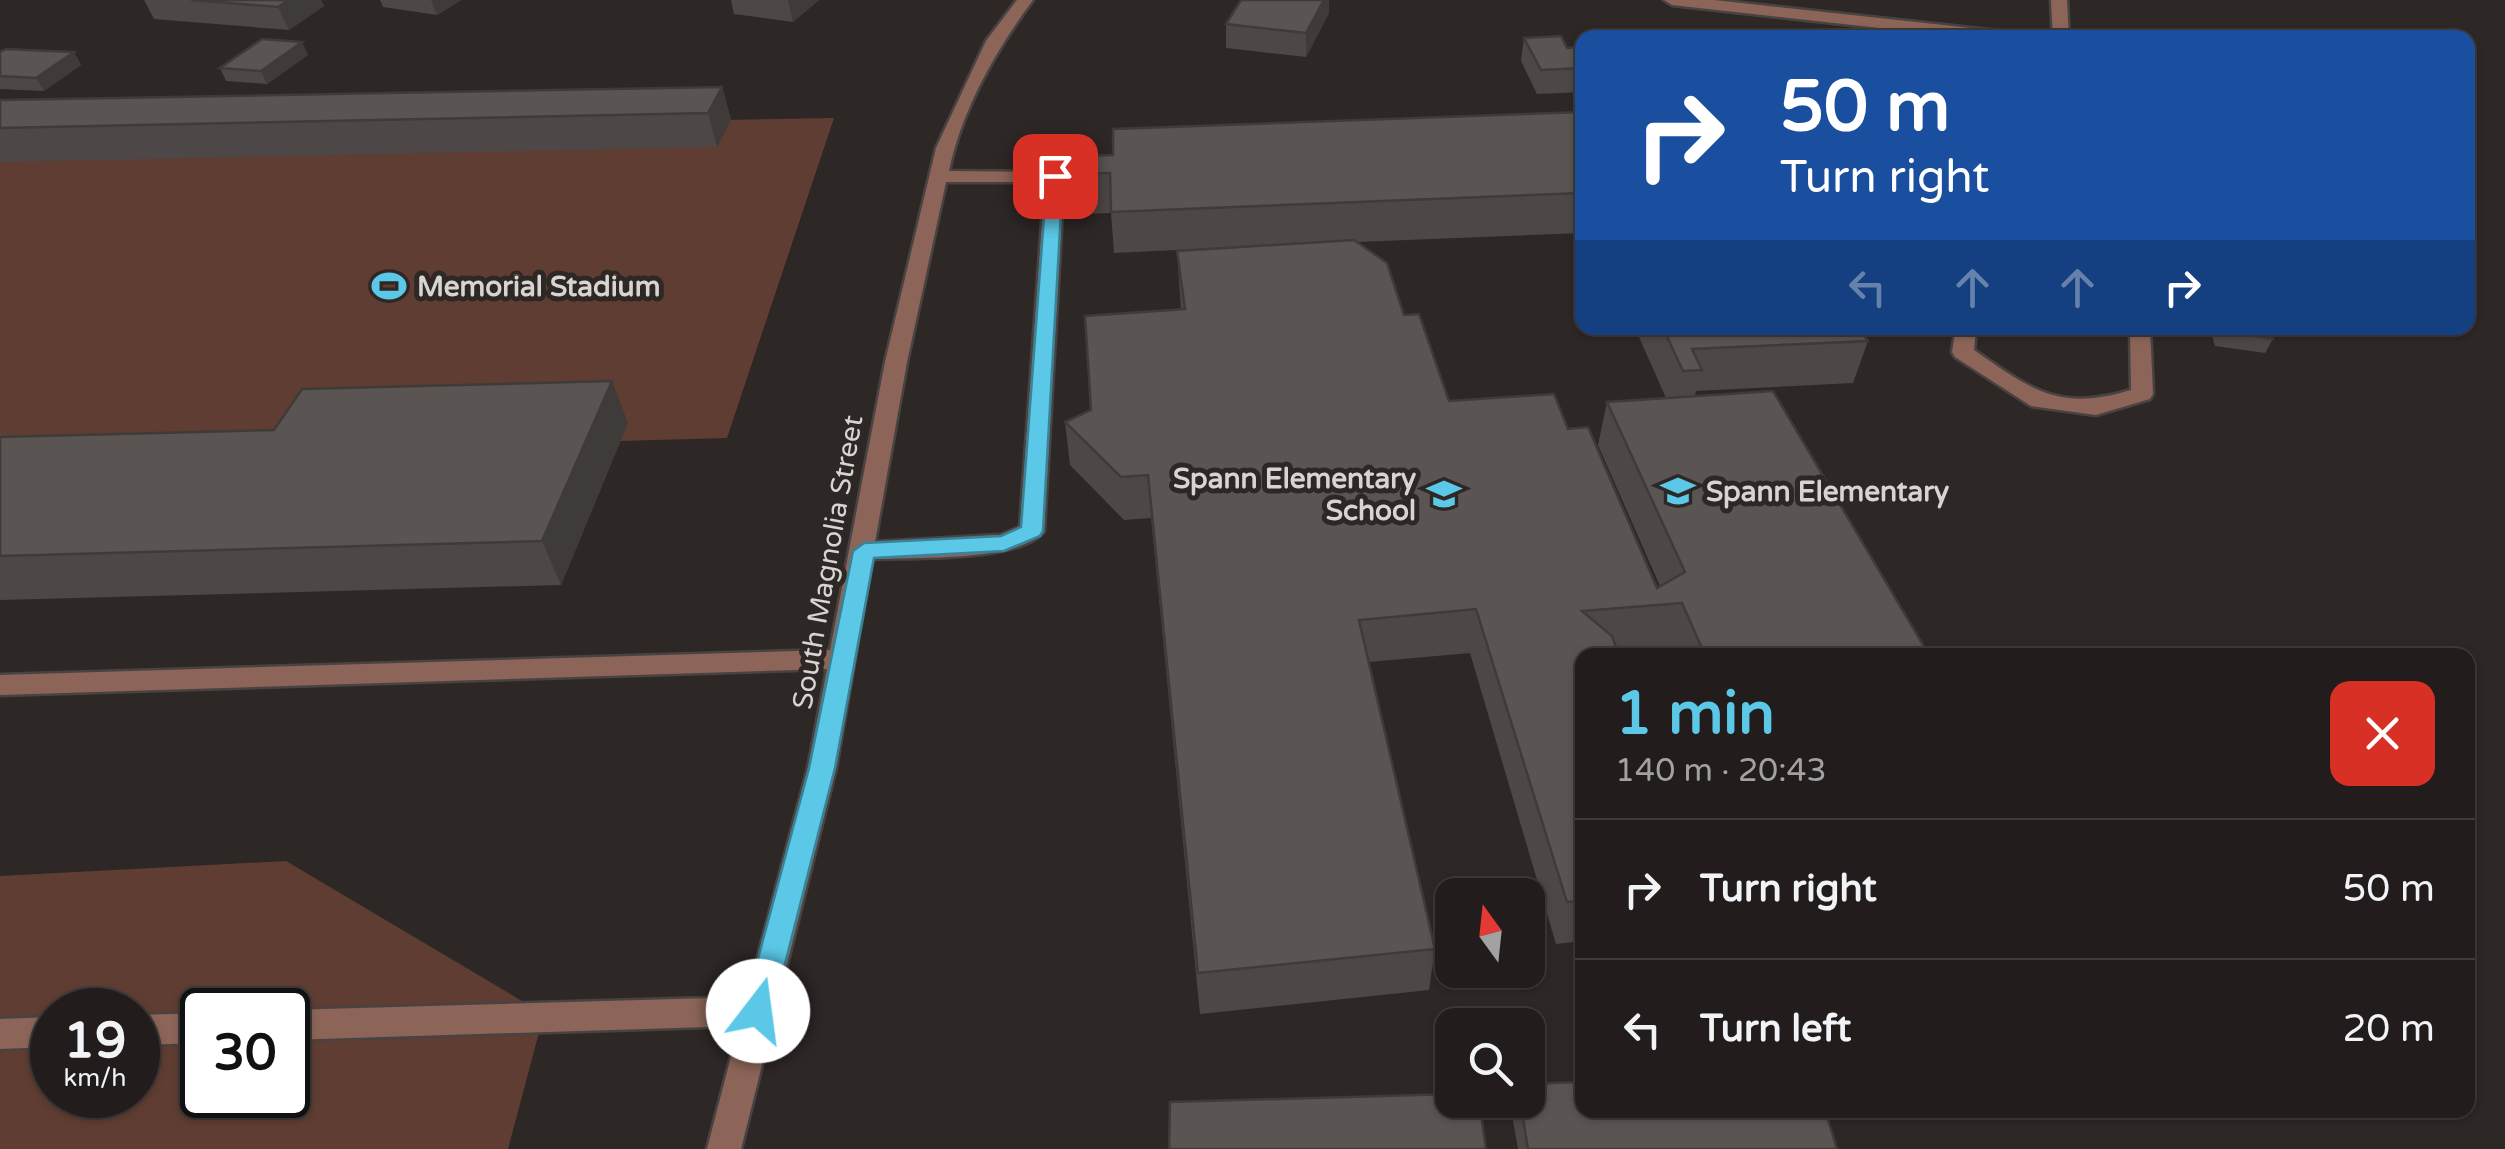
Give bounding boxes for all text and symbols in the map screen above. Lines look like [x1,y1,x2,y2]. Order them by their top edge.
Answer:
text: 50 m [1780,66,1950,150]
icon: right [1615,70,1745,200]
pin [1013,134,1098,219]
icon: arrive [1028,149,1083,204]
text: Turn right [1780,151,1989,205]
icon: left [1840,260,1895,315]
icon: ahead [1945,260,2000,315]
icon: ahead [2050,260,2105,315]
icon: right [2155,260,2210,315]
sports icon: Memorial Stadium [370,267,408,305]
place label: Memorial Stadium [417,270,660,304]
street label: South Magnolia Street [785,412,871,712]
place label: Spann Elementary School [1173,462,1416,528]
school or university icon: Spann Elementary [1659,472,1697,510]
school or university icon: Spann Elementary School [1425,475,1463,513]
place label: Spann Elementary [1706,475,1949,509]
text: 1 min [1615,678,1775,750]
button: close [2330,681,2435,786]
text: 140 m · 20:43 [1615,752,1827,790]
icon: right [1615,862,1670,917]
text: Turn right [1700,866,1877,912]
text: 50 m [2343,866,2435,912]
north arrow [1435,878,1545,988]
map controls [1435,878,1545,1118]
position arrow [706,959,810,1063]
speed limit sign: 30 [180,988,310,1118]
icon: left [1615,1002,1670,1057]
text: Turn left [1700,1006,1851,1052]
text: 20 m [2343,1006,2435,1052]
button: search [1435,1008,1545,1118]
text: 19 [64,1011,126,1071]
text: km/h [64,1063,126,1093]

